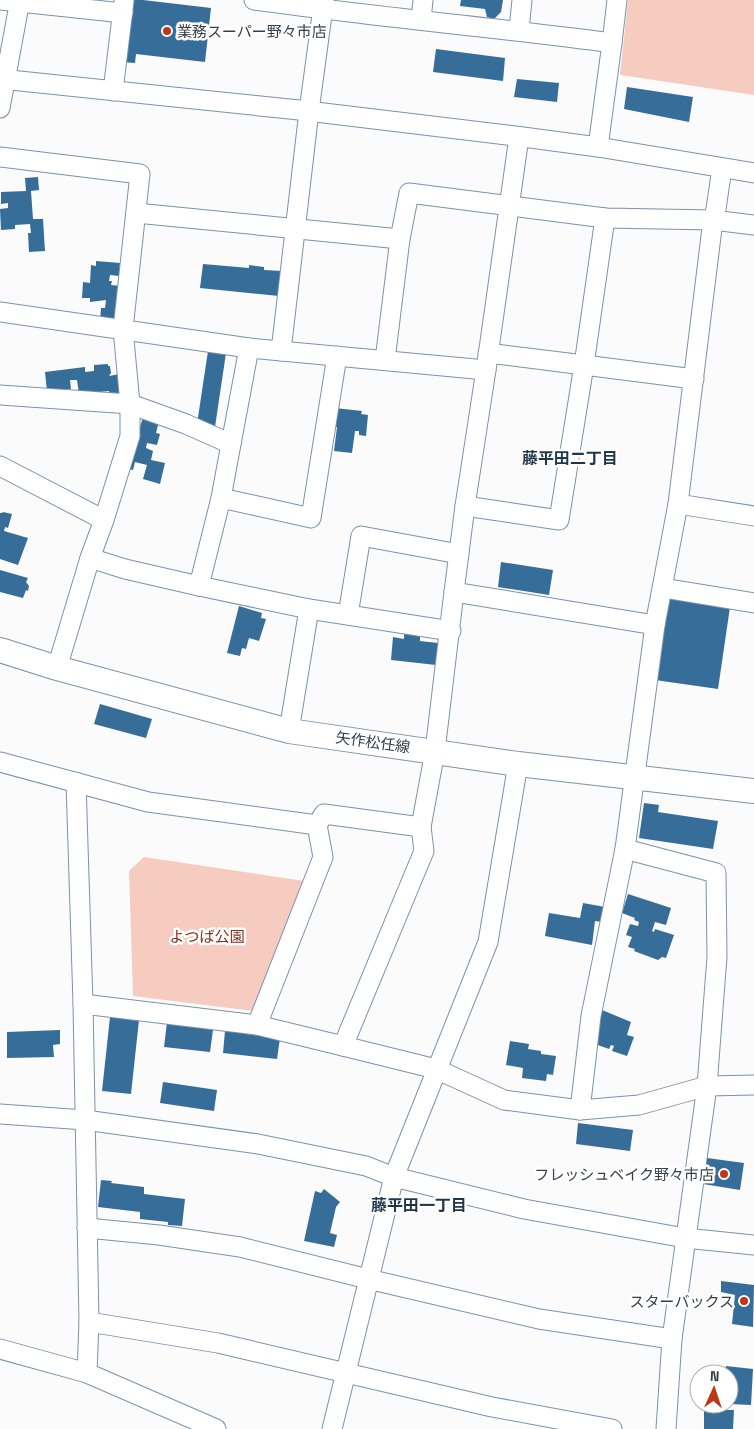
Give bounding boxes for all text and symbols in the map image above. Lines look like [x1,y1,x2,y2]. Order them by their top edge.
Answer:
place label: 業務スーパー野々市店 [177,22,327,41]
marker: 業務スーパー野々市店 [161,25,173,37]
district label: 藤平田二丁目 [522,448,618,469]
street label: 矢作松任線 [335,727,411,757]
park label: よつば公園 [169,927,245,946]
place label: フレッシュベイク野々市店 [534,1165,714,1184]
marker: フレッシュベイク野々市店 [718,1168,730,1180]
district label: 藤平田一丁目 [371,1195,467,1216]
place label: スターバックス [630,1292,734,1311]
marker: スターバックス [738,1295,750,1307]
north arrow [689,1364,739,1414]
text: N [710,1367,720,1385]

